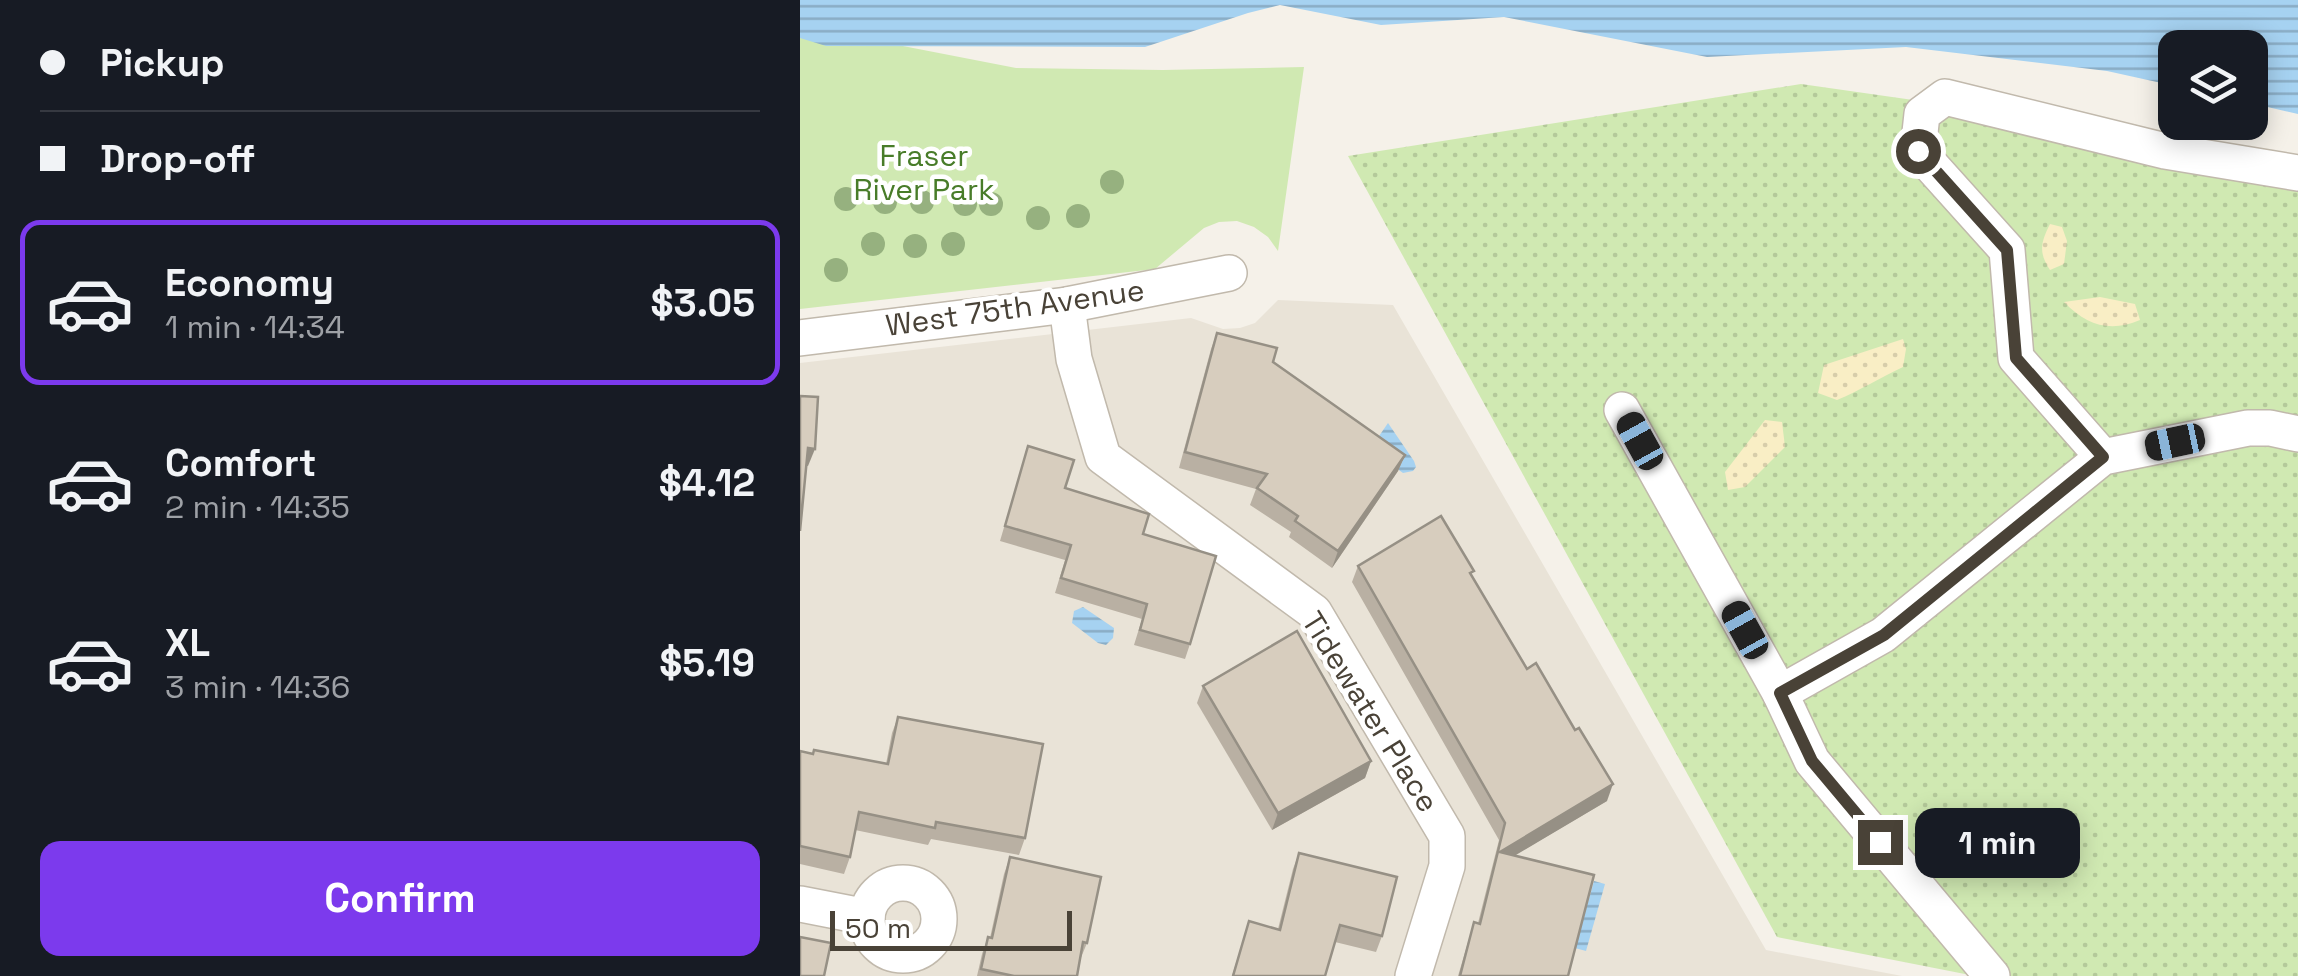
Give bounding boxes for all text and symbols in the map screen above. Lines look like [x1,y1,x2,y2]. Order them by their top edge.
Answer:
map controls [2158,30,2268,140]
button: layers [2158,30,2268,140]
text: Pickup [100,39,224,87]
route start [1896,129,1941,174]
text: Drop-off [100,135,255,183]
park label: Fraser River Park [853,136,995,209]
icon: car [45,258,135,348]
text: Economy [165,259,334,307]
street label: West 75th Avenue [883,270,1147,345]
text: $3.05 [651,279,755,327]
text: 1 min · 14:34 [165,307,345,347]
car [1612,407,1668,475]
car [2143,421,2207,463]
icon: car [45,438,135,528]
text: Comfort [165,439,316,487]
text: $4.12 [659,459,755,507]
text: 2 min · 14:35 [165,487,350,527]
car [1717,596,1773,664]
street label: Tidewater Place [1293,604,1448,819]
icon: car [45,618,135,708]
text: XL [165,619,210,667]
text: $5.19 [659,639,755,687]
text: 3 min · 14:36 [165,667,350,707]
callout: 1 min [1915,807,2080,877]
route end [1858,820,1903,865]
text: 1 min [1958,823,2037,863]
button: Confirm [40,841,760,956]
scale bar [830,906,1072,950]
text: 50 m [845,910,911,946]

